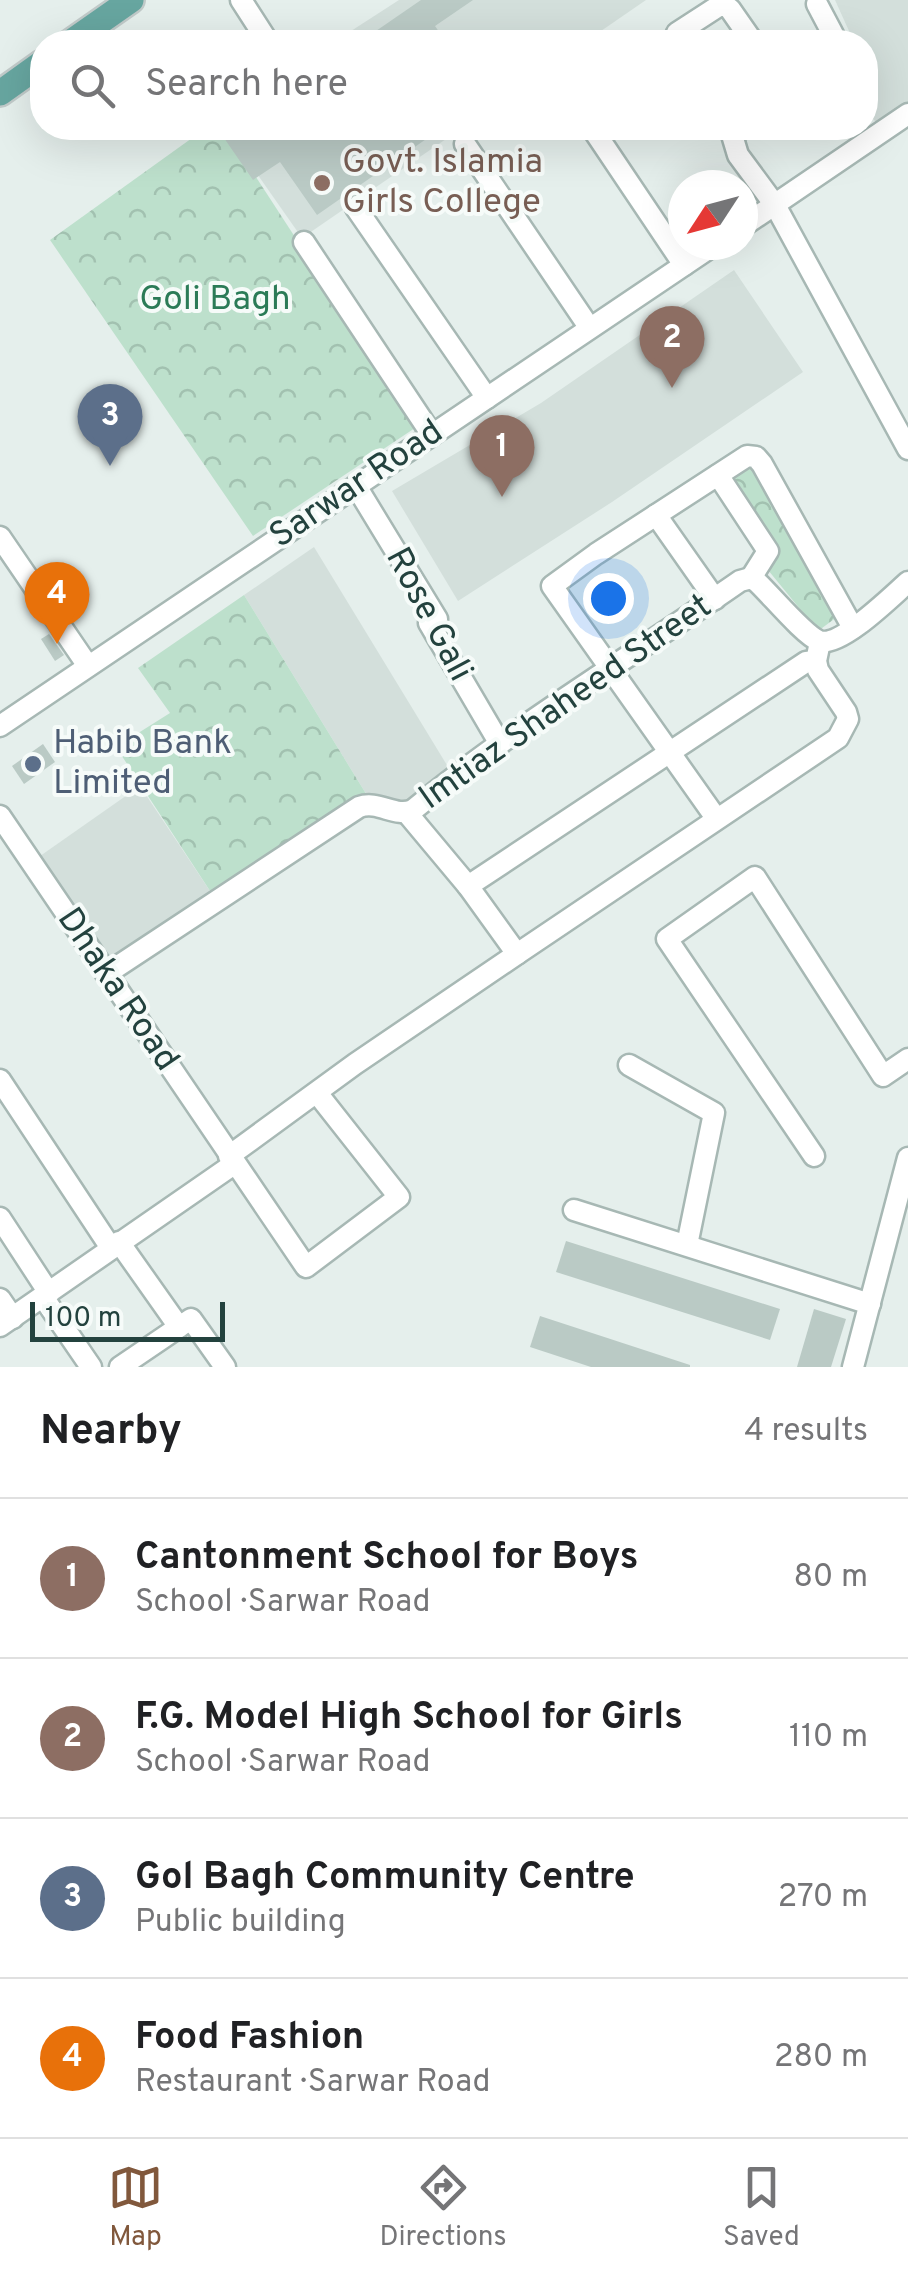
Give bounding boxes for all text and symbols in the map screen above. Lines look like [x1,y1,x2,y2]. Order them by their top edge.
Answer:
search box [30,30,878,140]
icon: search [65,58,120,113]
text: Search here [145,61,348,110]
place label: Govt. Islamia Girls College [342,141,543,225]
north arrow [668,170,758,260]
marker: Govt. Islamia Girls College [311,172,333,194]
park label: Goli Bagh [139,278,291,322]
pin: 2 [640,306,704,388]
pin: 3 [78,384,142,466]
street label: Sarwar Road [262,411,452,559]
pin: 1 [470,414,534,497]
street label: Rose Gali [374,541,482,689]
pin: 4 [24,562,90,644]
your location [583,573,634,624]
street label: Imtiaz Shaheed Street [411,585,721,821]
place label: Habib Bank Limited [53,722,232,806]
marker: Habib Bank Limited [22,753,44,775]
street label: Dhaka Road [46,900,188,1080]
scale bar [30,1297,225,1342]
text: 100 m [45,1301,121,1337]
text: Nearby [40,1406,182,1459]
text: 4 results [744,1412,868,1452]
text: Cantonment School for Boys [135,1534,639,1583]
text: 1 [66,1558,79,1598]
text: 80 m [794,1558,868,1598]
text: School · Sarwar Road [135,1583,431,1623]
text: F.G. Model High School for Girls [135,1694,683,1743]
text: 2 [63,1718,82,1758]
text: 110 m [789,1718,868,1758]
text: School · Sarwar Road [135,1743,431,1783]
text: Gol Bagh Community Centre [135,1854,635,1903]
text: 3 [63,1878,82,1918]
text: 270 m [778,1878,868,1918]
text: Public building [135,1903,346,1943]
text: Food Fashion [135,2014,364,2063]
text: 4 [62,2038,83,2078]
text: 280 m [774,2038,868,2078]
text: Restaurant · Sarwar Road [135,2063,490,2103]
tab: Map [108,2160,163,2256]
tab: Directions [379,2160,507,2256]
tab: Saved [723,2160,800,2256]

